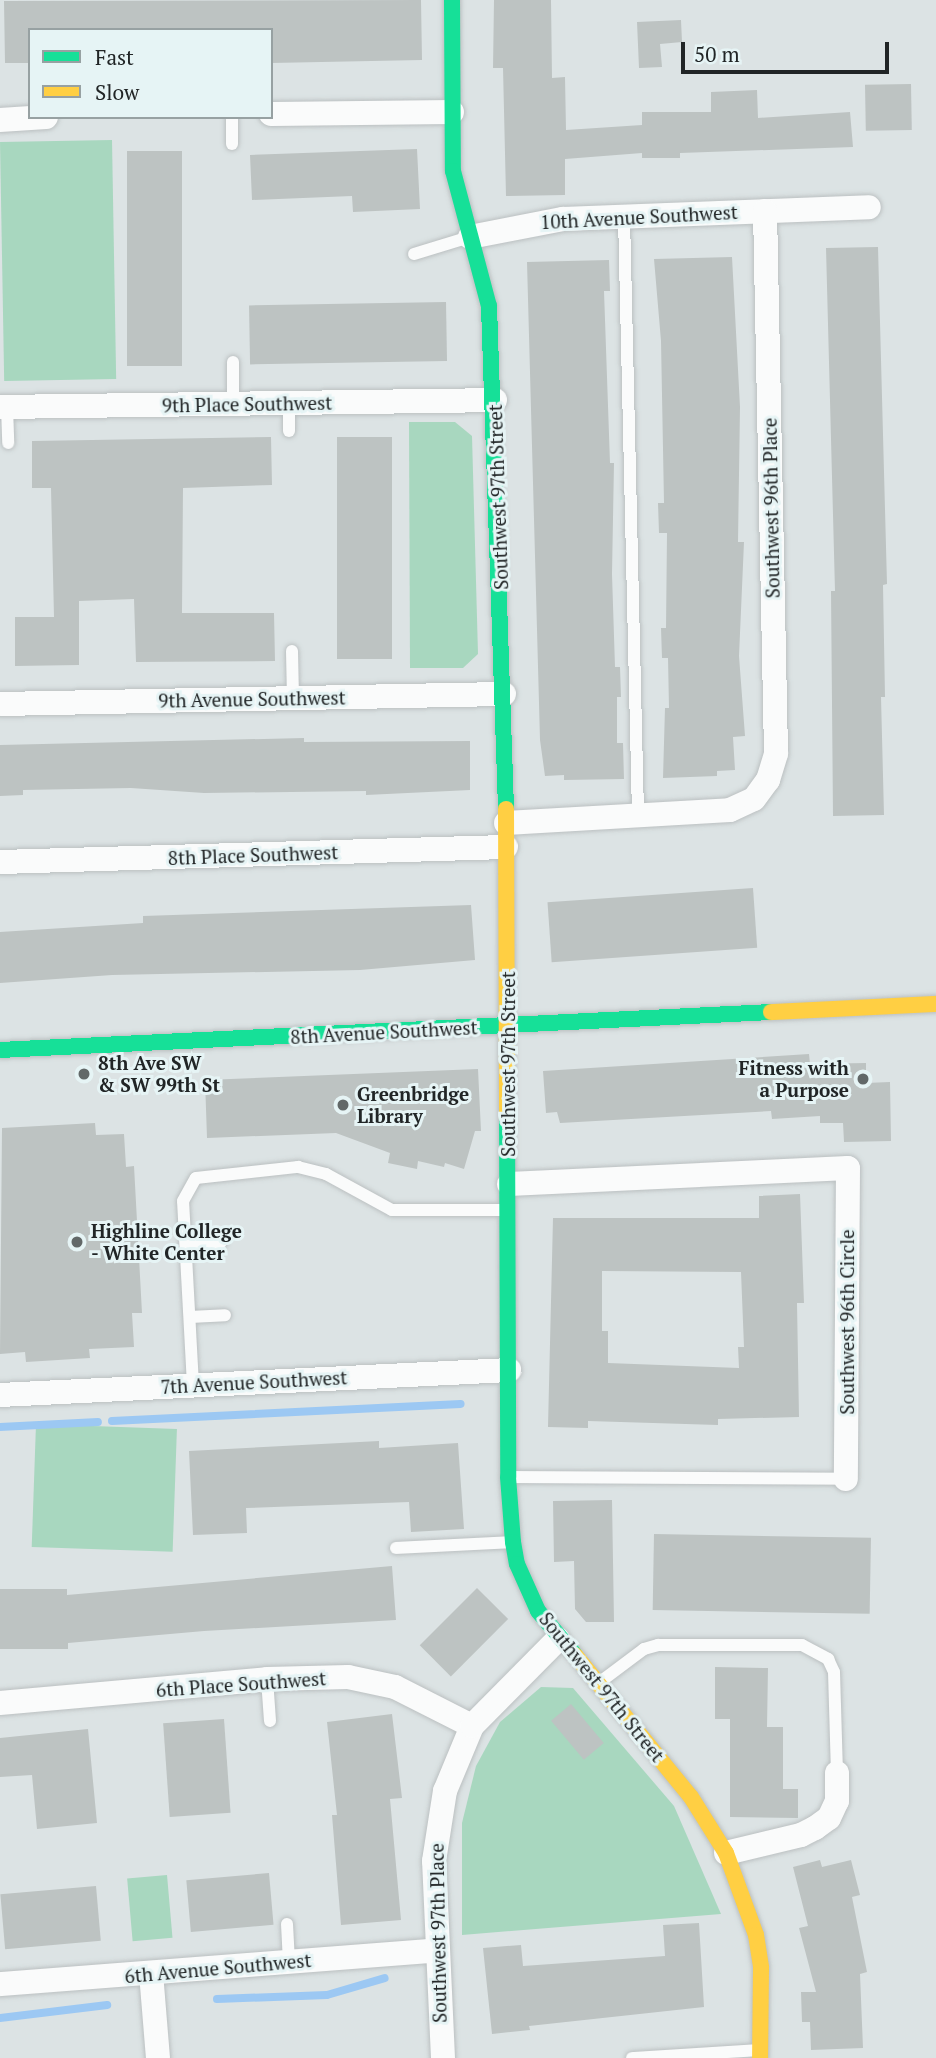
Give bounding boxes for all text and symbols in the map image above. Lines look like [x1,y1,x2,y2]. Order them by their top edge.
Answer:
legend [28,28,273,119]
scale bar [684,28,892,72]
text: 50 m [694,40,740,68]
text: Fast [95,43,134,71]
text: Slow [95,78,139,106]
street label: 10th Avenue Southwest [539,200,739,234]
street label: 9th Place Southwest [162,391,332,417]
street label: Southwest 97th Street [483,404,513,590]
street label: Southwest 96th Place [758,417,784,599]
street label: 9th Avenue Southwest [158,686,346,712]
street label: 8th Place Southwest [167,841,339,869]
street label: Southwest 97th Street [497,971,519,1157]
street label: 8th Avenue Southwest [290,1016,478,1048]
place label: 8th Ave SW & SW 99th St [98,1052,220,1096]
place label: Fitness with a Purpose [738,1057,849,1101]
marker: 8th Ave SW & SW 99th St [76,1066,92,1082]
marker: Fitness with a Purpose [855,1071,871,1087]
place label: Greenbridge Library [357,1083,469,1127]
marker: Greenbridge Library [335,1097,351,1113]
place label: Highline College - White Center [91,1220,242,1264]
street label: Southwest 96th Circle [836,1229,858,1415]
marker: Highline College - White Center [69,1234,85,1250]
street label: 7th Avenue Southwest [160,1366,348,1398]
street label: Southwest 97th Street [535,1608,669,1766]
street label: 6th Place Southwest [155,1667,327,1701]
street label: Southwest 97th Place [425,1843,451,2023]
street label: 6th Avenue Southwest [123,1948,313,1988]

